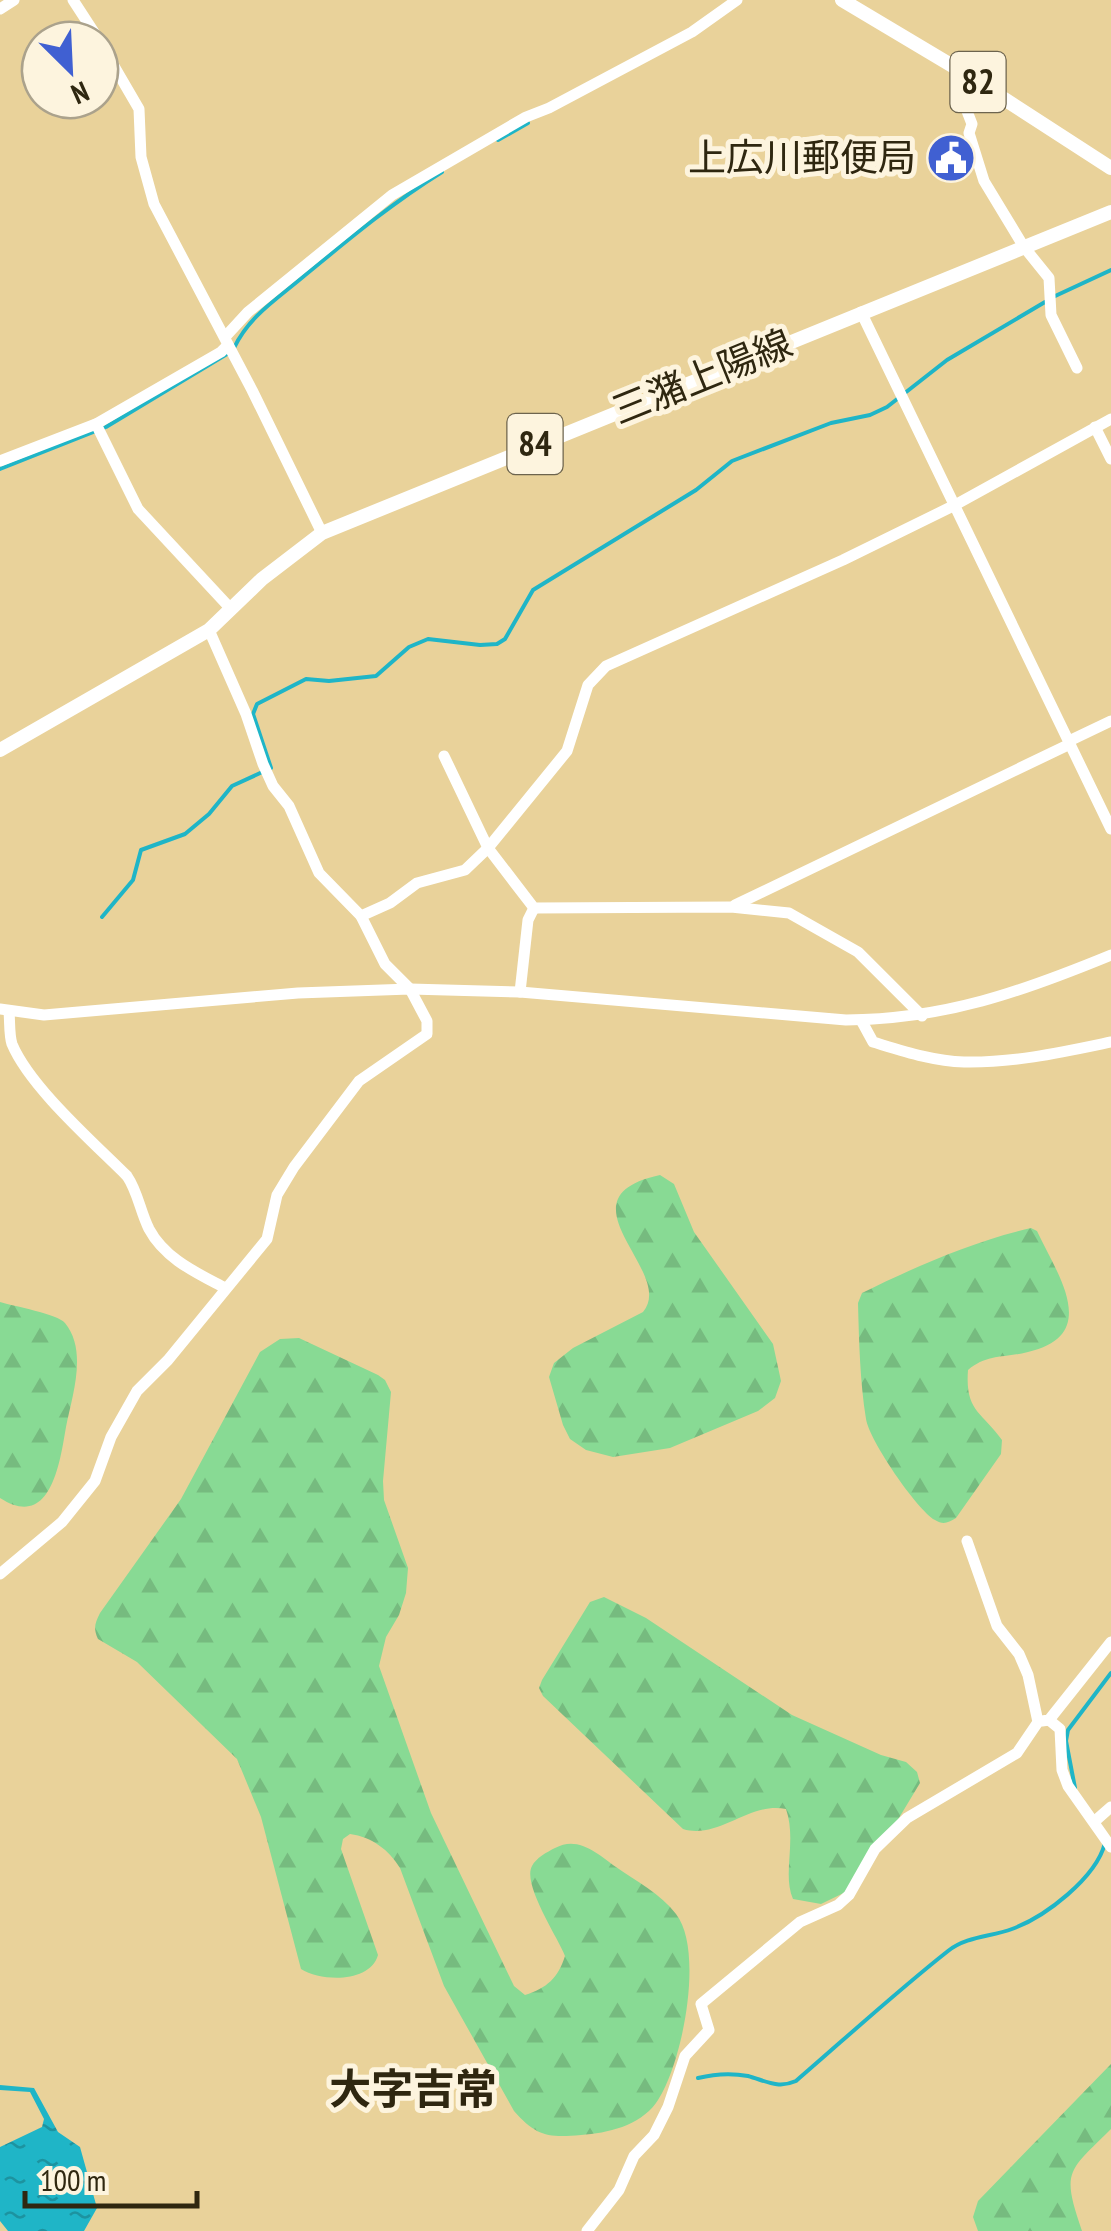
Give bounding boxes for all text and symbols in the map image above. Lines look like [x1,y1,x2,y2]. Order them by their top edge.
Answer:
north arrow [20,20,120,120]
road number: 82 [950,52,1006,112]
text: N [66,73,95,113]
place label: 上広川郵便局 [688,132,916,181]
public building icon: 上広川郵便局 [925,132,977,184]
street label: 三潴上陽線 [604,317,799,434]
road number: 84 [508,414,562,474]
district label: 大字吉常 [329,2061,497,2116]
scale bar [25,2146,198,2208]
text: 100 m [40,2160,106,2199]

